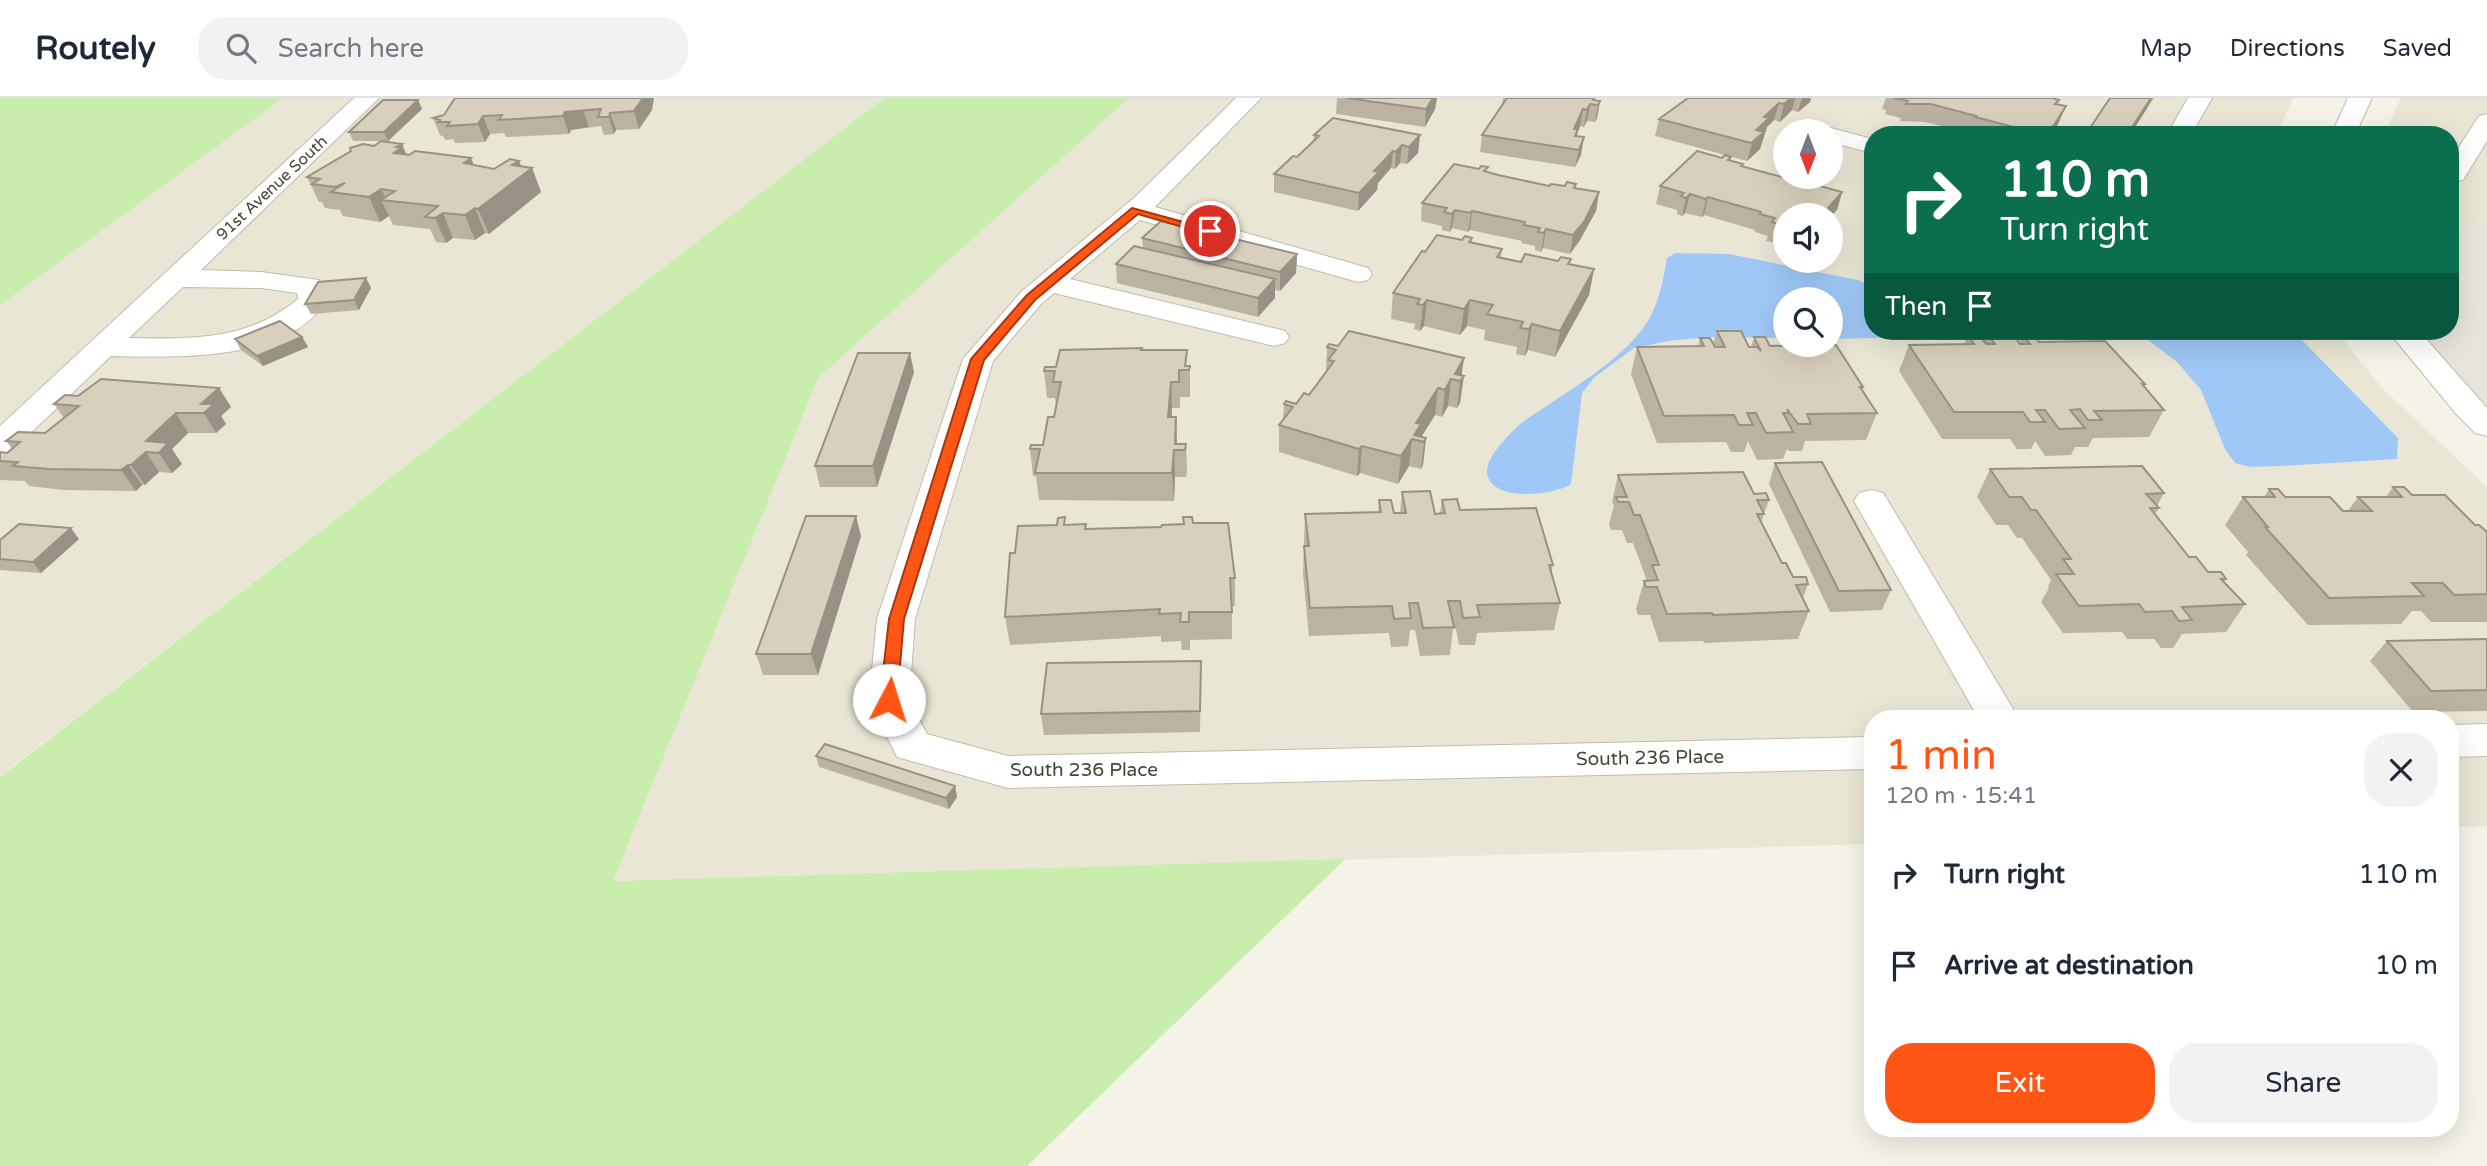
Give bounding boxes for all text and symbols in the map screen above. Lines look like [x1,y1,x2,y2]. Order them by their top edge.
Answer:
search box [198,17,688,80]
text: Routely [35,29,156,68]
icon: search [222,29,260,67]
text: Search here [278,33,424,64]
text: Map [2140,34,2192,63]
text: Directions [2230,34,2345,63]
text: Saved [2383,34,2452,63]
north arrow [1773,119,1843,189]
map controls [1773,119,1843,357]
street label: 91st Avenue South [212,131,332,245]
text: 110 m [2000,151,2150,210]
icon: right [1885,154,1976,245]
pin [1180,201,1240,261]
button: sound [1773,203,1843,273]
text: Turn right [2000,211,2149,249]
icon: arrive [1191,212,1229,250]
button: search [1773,287,1843,357]
icon: arrive [1961,287,1999,325]
text: Then [1885,291,1947,322]
position arrow [852,663,926,737]
text: 1 min [1885,730,1997,781]
button: close [2364,733,2438,807]
street label: South 236 Place [1576,746,1724,770]
street label: South 236 Place [1010,759,1158,781]
text: 120 m · 15:41 [1885,782,2037,810]
icon: right [1885,856,1923,894]
text: Turn right [1944,859,2065,890]
text: 110 m [2358,859,2438,890]
icon: arrive [1885,947,1923,985]
text: Arrive at destination [1944,950,2194,981]
text: 10 m [2375,950,2438,981]
button: Exit [1885,1043,2155,1123]
button: Share [2169,1043,2438,1123]

